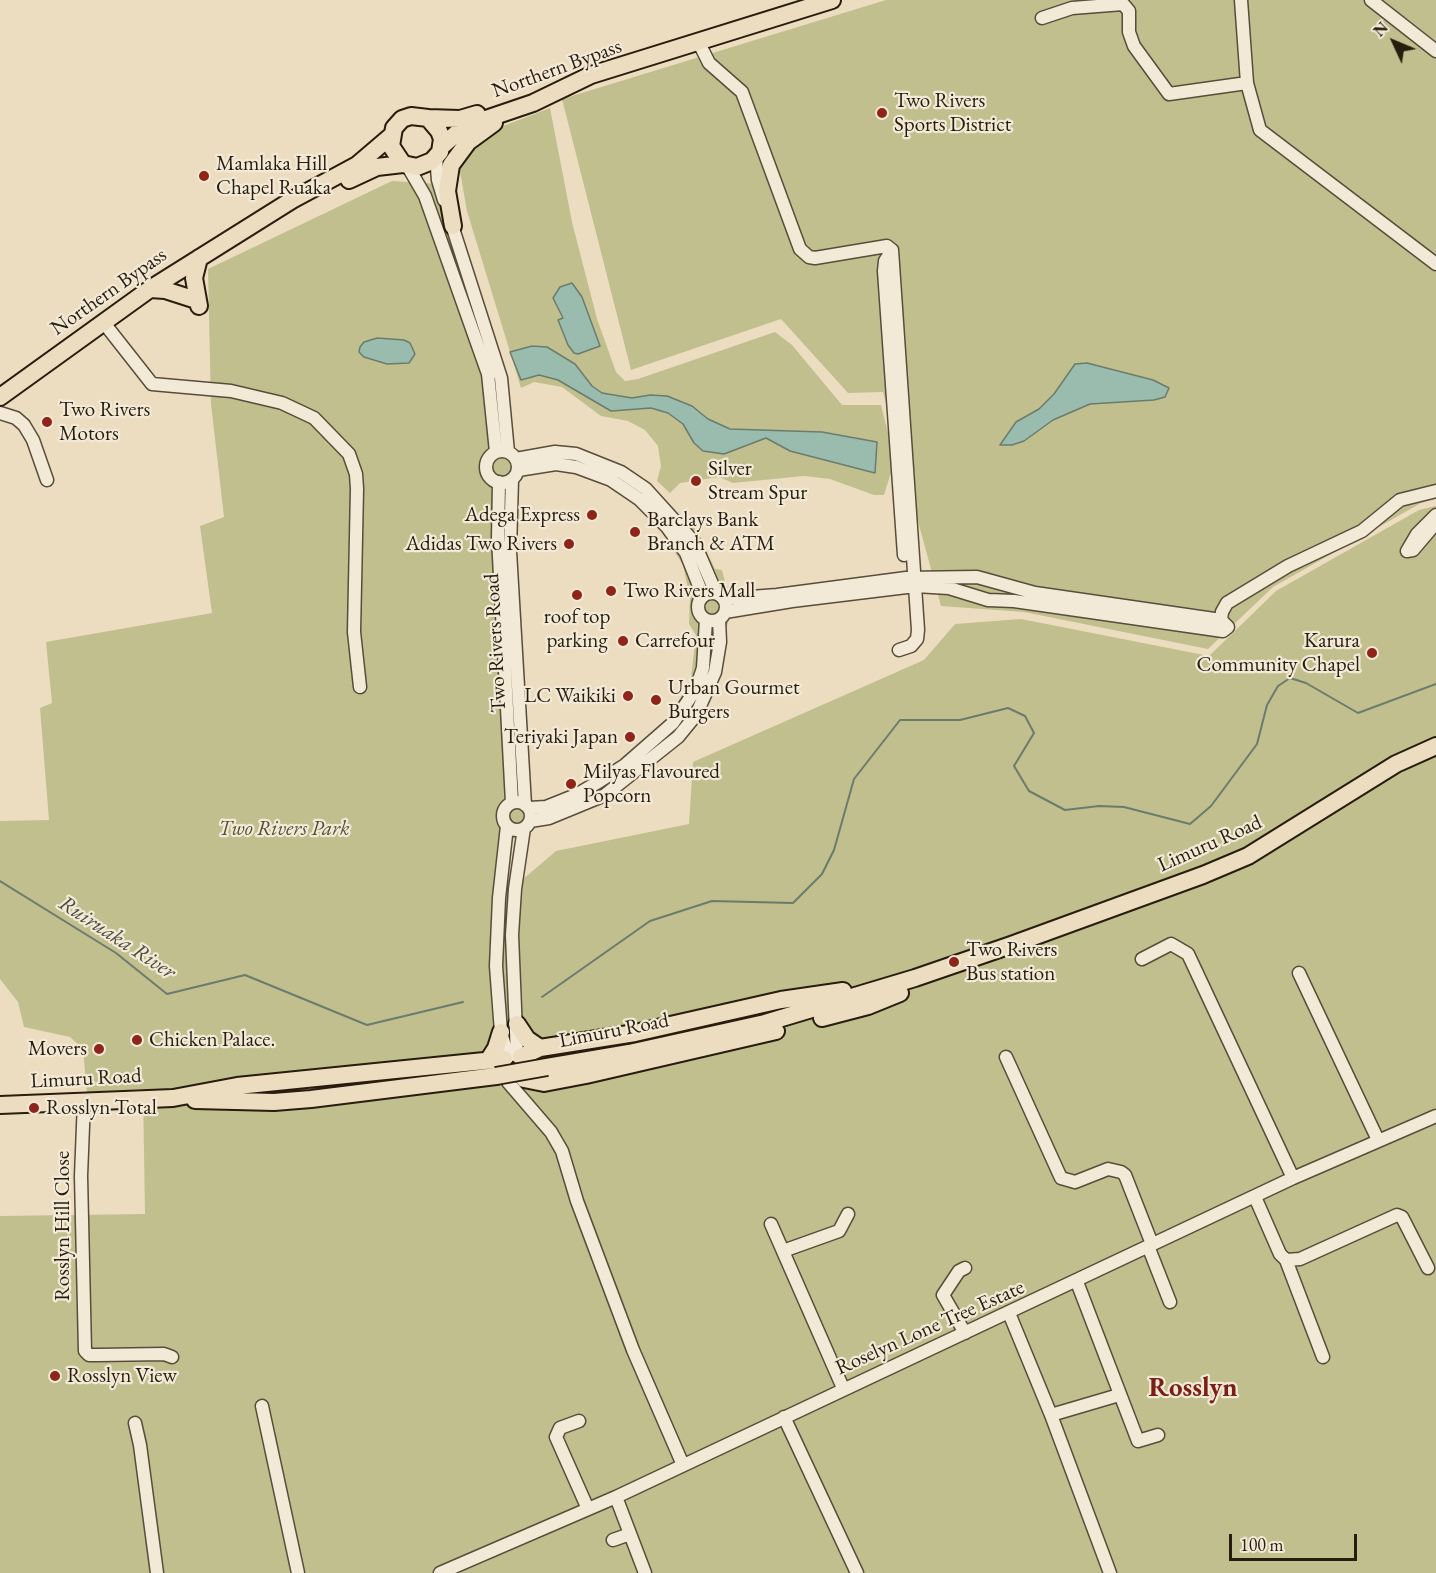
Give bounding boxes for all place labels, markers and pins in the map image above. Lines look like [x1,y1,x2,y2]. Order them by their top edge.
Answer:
place label: Two Rivers Sports District [894,88,1011,138]
marker: Two Rivers Sports District [875,106,889,120]
place label: Mamlaka Hill Chapel Ruaka [216,151,331,201]
marker: Mamlaka Hill Chapel Ruaka [197,169,211,183]
place label: Two Rivers Motors [59,397,150,447]
marker: Two Rivers Motors [40,415,54,429]
place label: Silver Stream Spur [708,456,807,506]
marker: Silver Stream Spur [689,474,703,488]
place label: Adega Express [464,502,580,528]
place label: Barclays Bank Branch & ATM [647,507,775,557]
marker: Adega Express [585,508,599,522]
marker: Barclays Bank Branch & ATM [628,525,642,539]
place label: Adidas Two Rivers [406,531,557,557]
marker: Adidas Two Rivers [562,537,576,551]
place label: Two Rivers Mall [623,578,755,604]
marker: Two Rivers Mall [604,584,618,598]
marker: roof top parking [570,588,584,602]
place label: roof top parking [544,604,610,654]
place label: Carrefour [635,628,715,654]
place label: Karura Community Chapel [1196,628,1360,678]
marker: Carrefour [616,634,630,648]
marker: Karura Community Chapel [1365,646,1379,660]
place label: Urban Gourmet Burgers [668,675,799,725]
place label: LC Waikiki [524,683,616,709]
marker: LC Waikiki [621,689,635,703]
marker: Urban Gourmet Burgers [649,693,663,707]
place label: Teriyaki Japan [504,724,618,750]
marker: Teriyaki Japan [623,730,637,744]
place label: Milyas Flavoured Popcorn [583,759,720,809]
marker: Milyas Flavoured Popcorn [564,777,578,791]
place label: Two Rivers Bus station [966,937,1057,987]
marker: Two Rivers Bus station [947,955,961,969]
place label: Chicken Palace. [149,1027,275,1053]
marker: Chicken Palace. [130,1033,144,1047]
place label: Movers [28,1036,87,1062]
marker: Movers [92,1042,106,1056]
place label: Rosslyn Total [46,1095,157,1121]
marker: Rosslyn Total [27,1101,41,1115]
place label: Rosslyn View [67,1363,177,1389]
marker: Rosslyn View [48,1369,62,1383]

